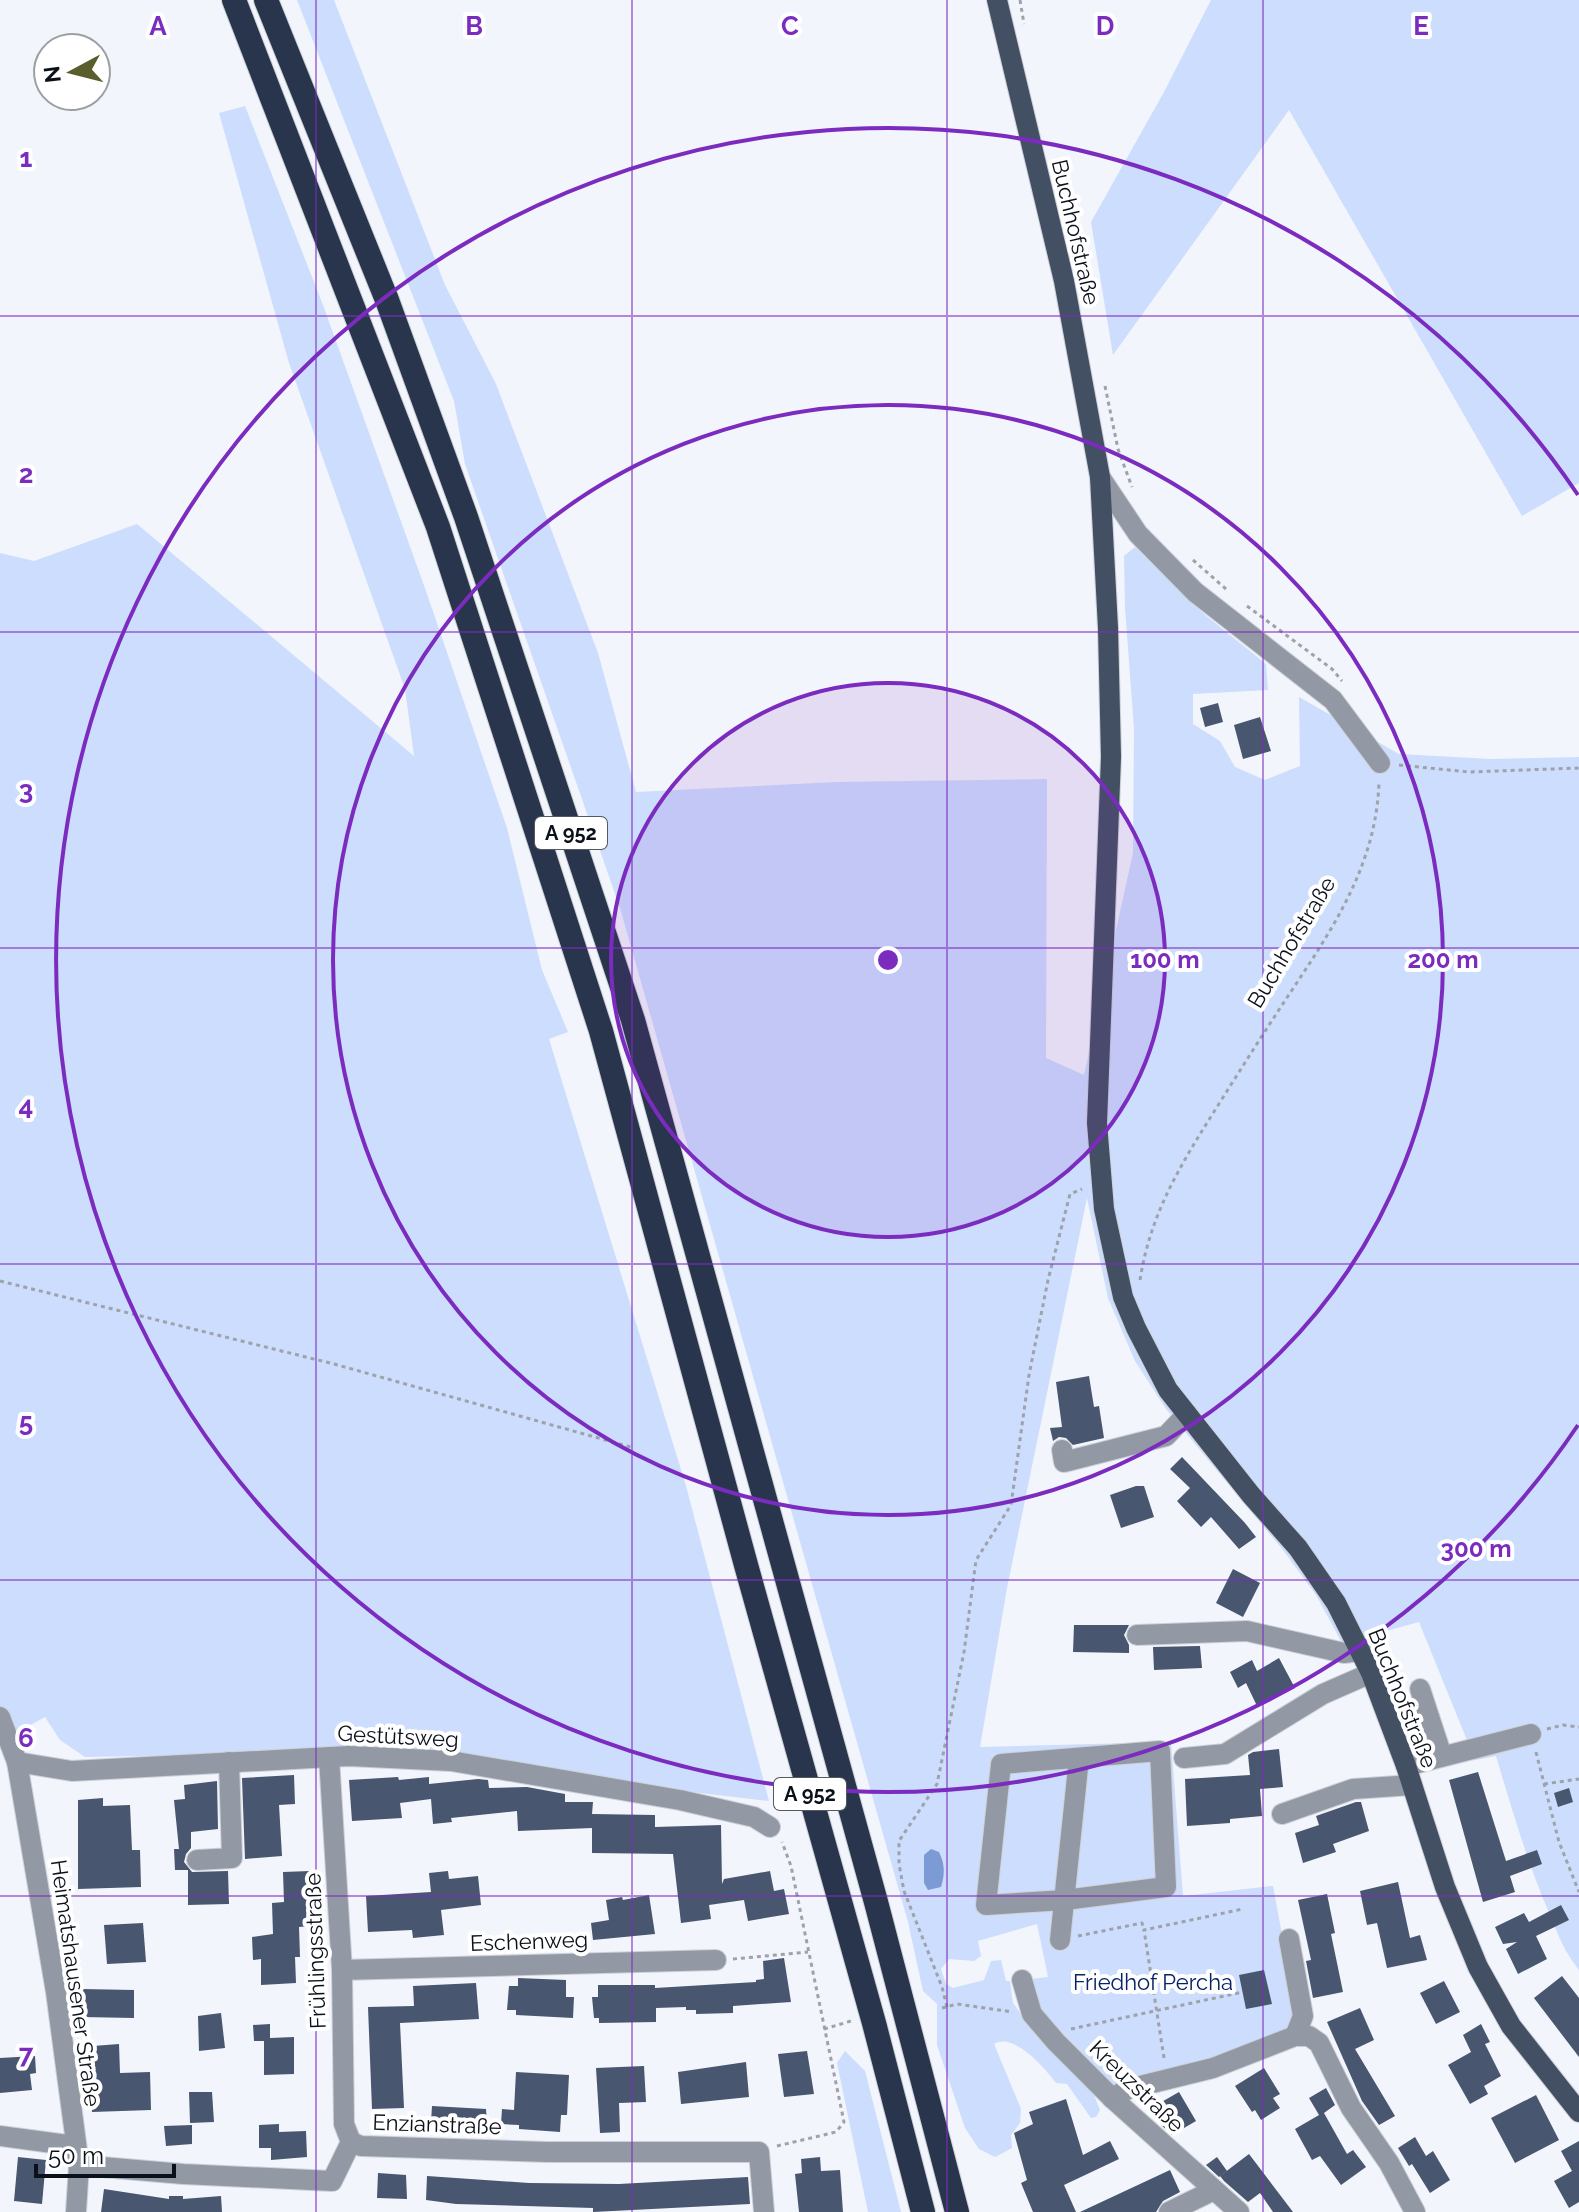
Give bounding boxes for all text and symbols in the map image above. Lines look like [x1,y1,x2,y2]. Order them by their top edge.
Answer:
text: A [149,11,167,41]
text: B [465,11,483,41]
text: C [781,11,799,41]
text: D [1096,11,1114,41]
text: E [1413,11,1429,41]
north arrow [32,32,112,112]
text: N [38,65,66,84]
text: 1 [20,143,33,173]
street label: Buchhofstraße [1047,157,1105,307]
text: 2 [19,459,33,489]
text: 3 [19,775,33,805]
road number: A 952 [535,817,607,849]
street label: Buchhofstraße [1242,872,1340,1012]
text: 100 m [1130,945,1200,974]
text: 200 m [1407,945,1479,974]
centre of rings [874,946,902,974]
text: 4 [19,1091,33,1121]
text: 5 [19,1407,33,1437]
text: 300 m [1441,1534,1511,1563]
street label: Buchhofstraße [1363,1624,1443,1772]
street label: Gestütsweg [337,1720,459,1752]
text: 6 [18,1723,34,1753]
road number: A 952 [774,1778,846,1810]
street label: Heimatshausener Straße [46,1858,106,2108]
street label: Frühlingsstraße [299,1872,331,2030]
street label: Eschenweg [469,1926,589,1956]
park label: Friedhof Percha [1073,1969,1233,1995]
street label: Kreuzstraße [1084,2035,1190,2137]
text: 7 [19,2039,34,2069]
street label: Enzianstraße [372,2109,502,2139]
scale bar [36,2128,174,2178]
text: 50 m [48,2141,104,2170]

